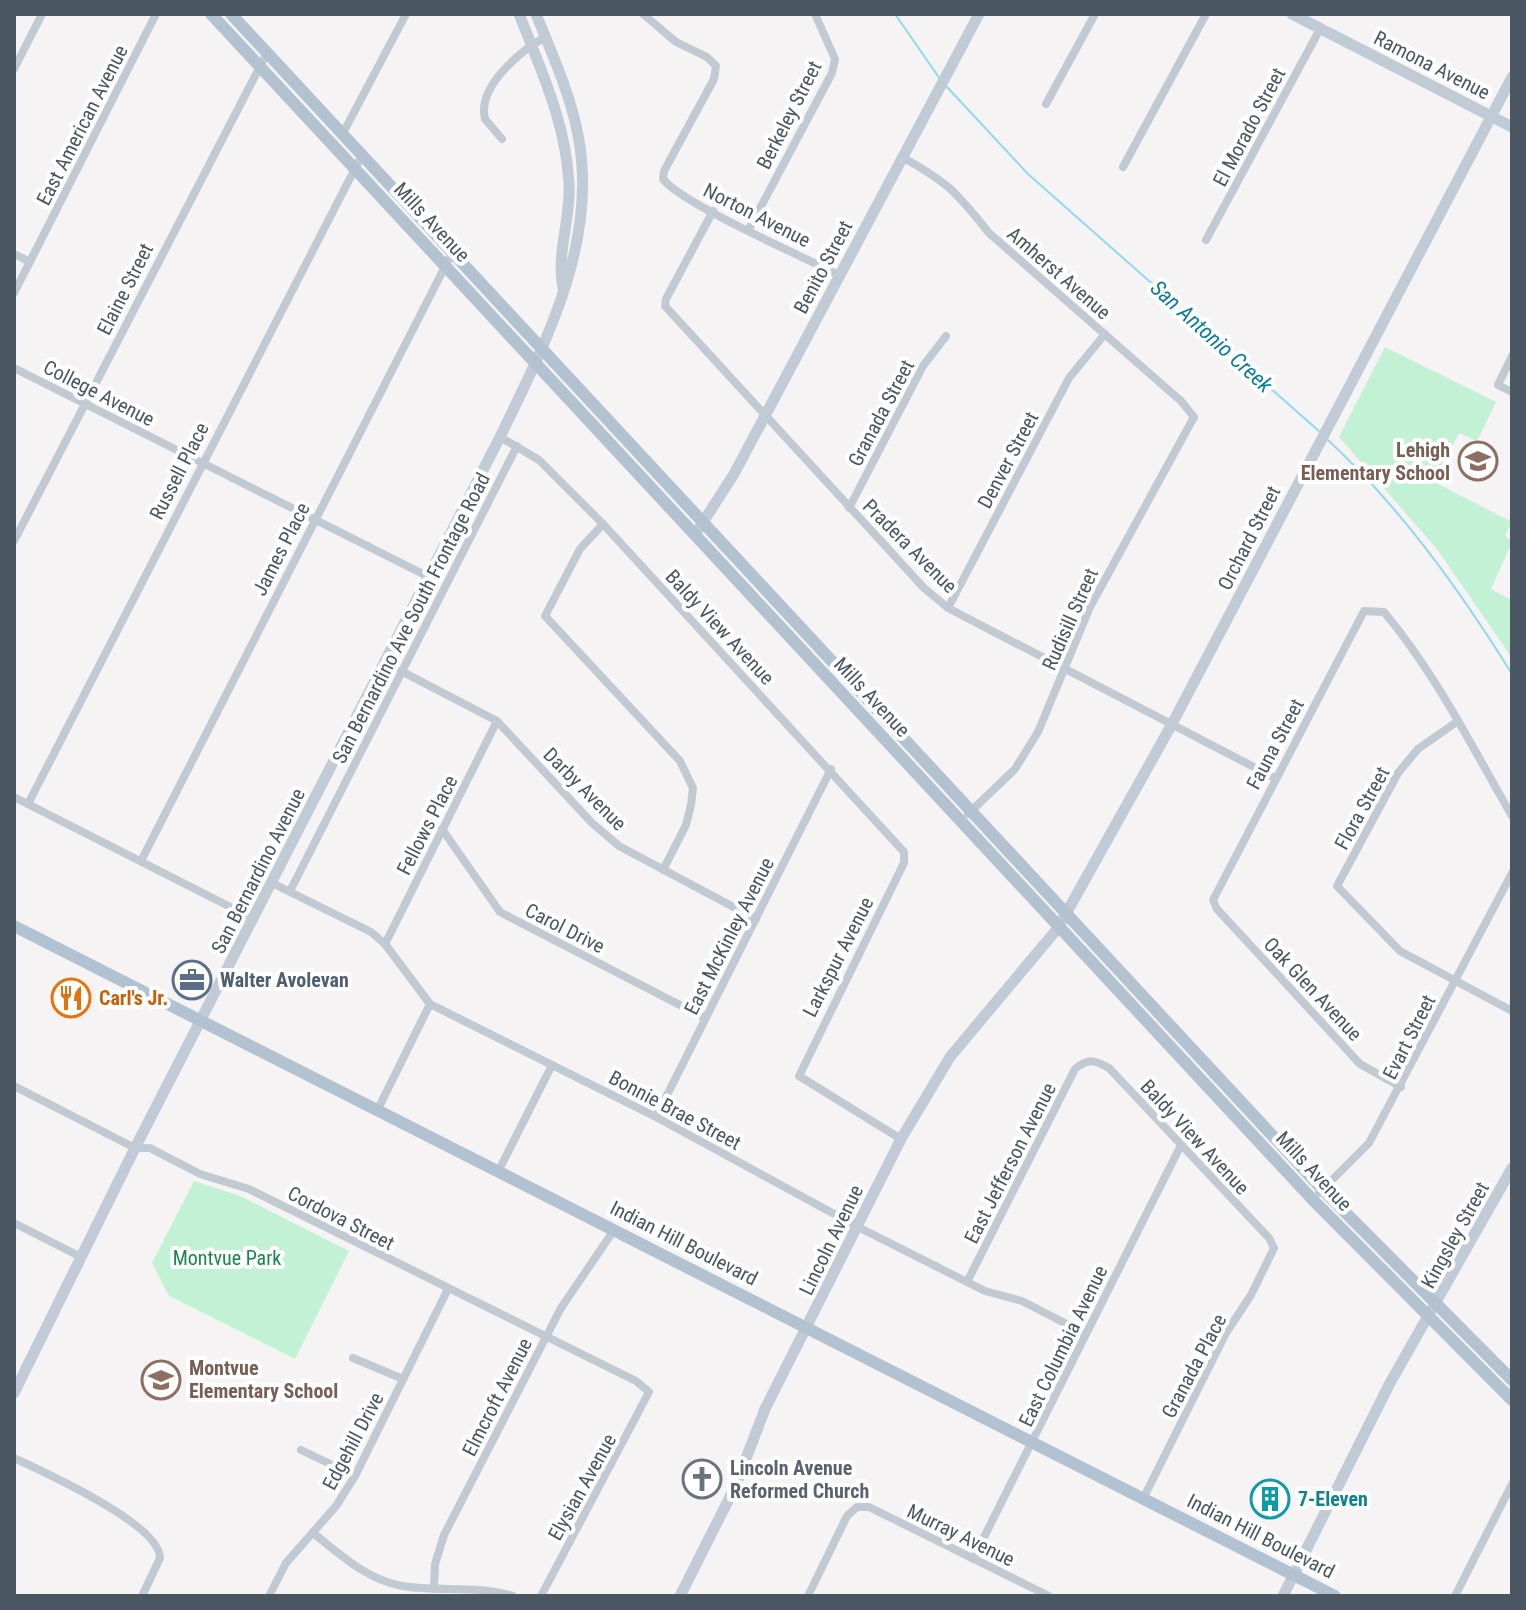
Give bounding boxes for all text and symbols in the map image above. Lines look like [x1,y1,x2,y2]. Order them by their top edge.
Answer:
street label: Ramona Avenue [1370,26,1494,104]
street label: East American Avenue [31,41,133,209]
street label: Berkeley Street [751,57,827,173]
street label: El Morado Street [1208,63,1290,190]
street label: Mills Avenue [389,177,475,267]
street label: Norton Avenue [700,178,814,252]
street label: Benito Street [789,216,858,318]
street label: Amherst Avenue [1002,222,1116,324]
street label: Elaine Street [92,239,158,339]
water label: San Antonio Creek [1146,275,1278,398]
street label: College Avenue [39,355,159,431]
street label: Granada Street [843,356,919,470]
street label: Denver Street [973,408,1043,512]
street label: Russell Place [144,419,214,523]
place label: Lehigh Elementary School [1301,438,1450,485]
school or university icon: Lehigh Elementary School [1457,440,1499,482]
street label: San Bernardino Ave South Frontage Road [327,469,495,767]
street label: Orchard Street [1212,482,1286,594]
street label: Pradera Avenue [858,494,962,598]
street label: James Place [247,498,315,600]
street label: Rudisill Street [1037,564,1103,674]
street label: Baldy View Avenue [661,565,779,689]
street label: Mills Avenue [829,652,915,742]
street label: Fauna Street [1241,694,1309,793]
street label: Darby Avenue [539,743,631,835]
street label: Flora Street [1329,762,1395,854]
street label: Fellows Place [392,771,462,879]
street label: San Bernardino Avenue [206,784,310,958]
street label: East McKinley Avenue [679,853,779,1019]
street label: Larkspur Avenue [798,893,878,1021]
street label: Carol Drive [521,898,609,958]
street label: Oak Glen Avenue [1259,932,1367,1046]
office icon: Walter Avolevan [171,959,213,1001]
place label: Walter Avolevan [220,968,349,992]
restaurant icon: Carl's Jr. [50,977,92,1019]
place label: Carl's Jr. [99,986,168,1010]
street label: Evart Street [1378,991,1441,1083]
street label: Bonnie Brae Street [605,1065,745,1155]
street label: Baldy View Avenue [1136,1075,1254,1199]
street label: East Jefferson Avenue [959,1079,1061,1247]
street label: Mills Avenue [1271,1126,1357,1216]
street label: Kingsley Street [1416,1178,1494,1292]
street label: Cordova Street [284,1181,398,1255]
street label: Lincoln Avenue [794,1181,868,1299]
street label: Indian Hill Boulevard [606,1196,762,1290]
park label: Montvue Park [173,1246,281,1270]
street label: East Columbia Avenue [1014,1262,1112,1430]
street label: Granada Place [1157,1310,1231,1422]
street label: Elmcroft Avenue [457,1334,537,1460]
place label: Montvue Elementary School [189,1356,338,1403]
school or university icon: Montvue Elementary School [140,1359,182,1401]
street label: Edgehill Drive [317,1388,389,1494]
street label: Elysian Avenue [543,1430,621,1544]
place label: Lincoln Avenue Reformed Church [730,1456,869,1503]
church icon: Lincoln Avenue Reformed Church [681,1458,723,1500]
building icon: 7-Eleven [1249,1478,1291,1520]
place label: 7-Eleven [1298,1487,1368,1511]
street label: Indian Hill Boulevard [1183,1489,1339,1583]
street label: Murray Avenue [903,1499,1019,1571]

